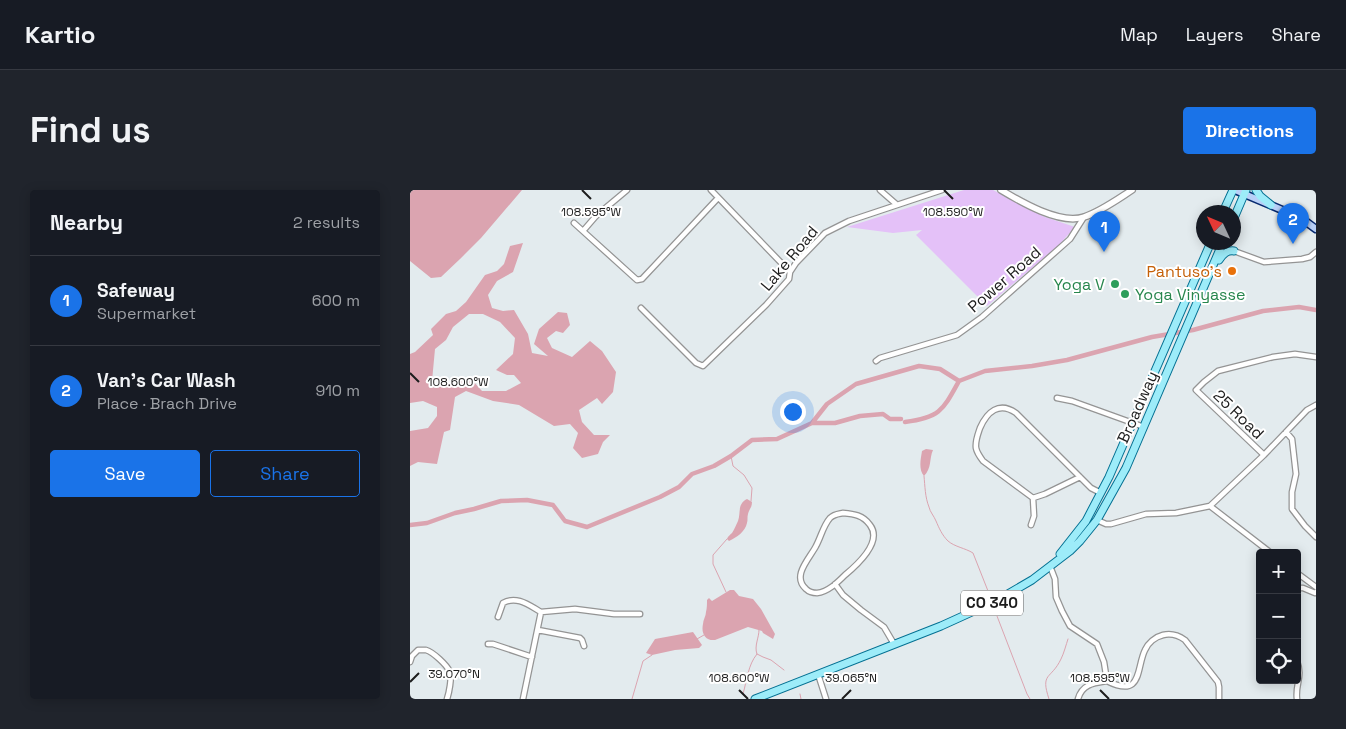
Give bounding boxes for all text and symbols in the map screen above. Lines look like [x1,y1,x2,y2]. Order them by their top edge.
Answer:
text: Kartio [25,19,95,50]
text: Map [1120,23,1158,46]
text: Layers [1186,23,1243,46]
text: Share [1271,23,1321,46]
button: Directions [1183,107,1316,154]
text: Find us [30,108,151,152]
pin: 2 [1277,203,1309,244]
text: 108.595°W [561,204,622,220]
text: 108.590°W [923,204,984,220]
north arrow [1196,205,1241,250]
text: Nearby [50,209,123,236]
pin: 1 [1088,211,1120,252]
text: 2 results [293,212,360,233]
street label: Lake Road [756,221,823,295]
street label: Power Road [963,242,1045,317]
place label: Pantuso's [1146,261,1222,282]
marker: Pantuso's [1226,265,1238,277]
place label: Yoga V [1053,274,1105,295]
text: Safeway [97,278,175,303]
marker: Yoga V [1109,278,1121,290]
place label: Yoga Vinyasse [1135,284,1245,305]
marker: Yoga Vinyasse [1119,288,1131,300]
text: 1 [62,290,70,311]
text: 600 m [312,290,360,311]
text: Supermarket [97,303,196,324]
text: Van's Car Wash [97,368,236,393]
street label: Broadway [1112,368,1163,447]
text: 108.600°W [428,374,489,390]
text: 2 [61,380,71,401]
text: 910 m [315,380,360,401]
street label: 25 Road [1209,385,1268,444]
text: Place · Brach Drive [97,393,237,414]
your location [780,399,806,425]
button: Save [50,450,200,497]
button: Share [210,450,360,497]
map controls [1256,549,1301,684]
button: + [1256,549,1301,594]
road number: CO 340 [961,590,1023,616]
button: − [1256,594,1301,639]
button: locate [1256,639,1301,684]
text: 39.070°N [428,666,480,682]
text: 108.600°W [709,670,770,686]
text: 39.065°N [825,670,877,686]
text: 108.595°W [1070,670,1131,686]

